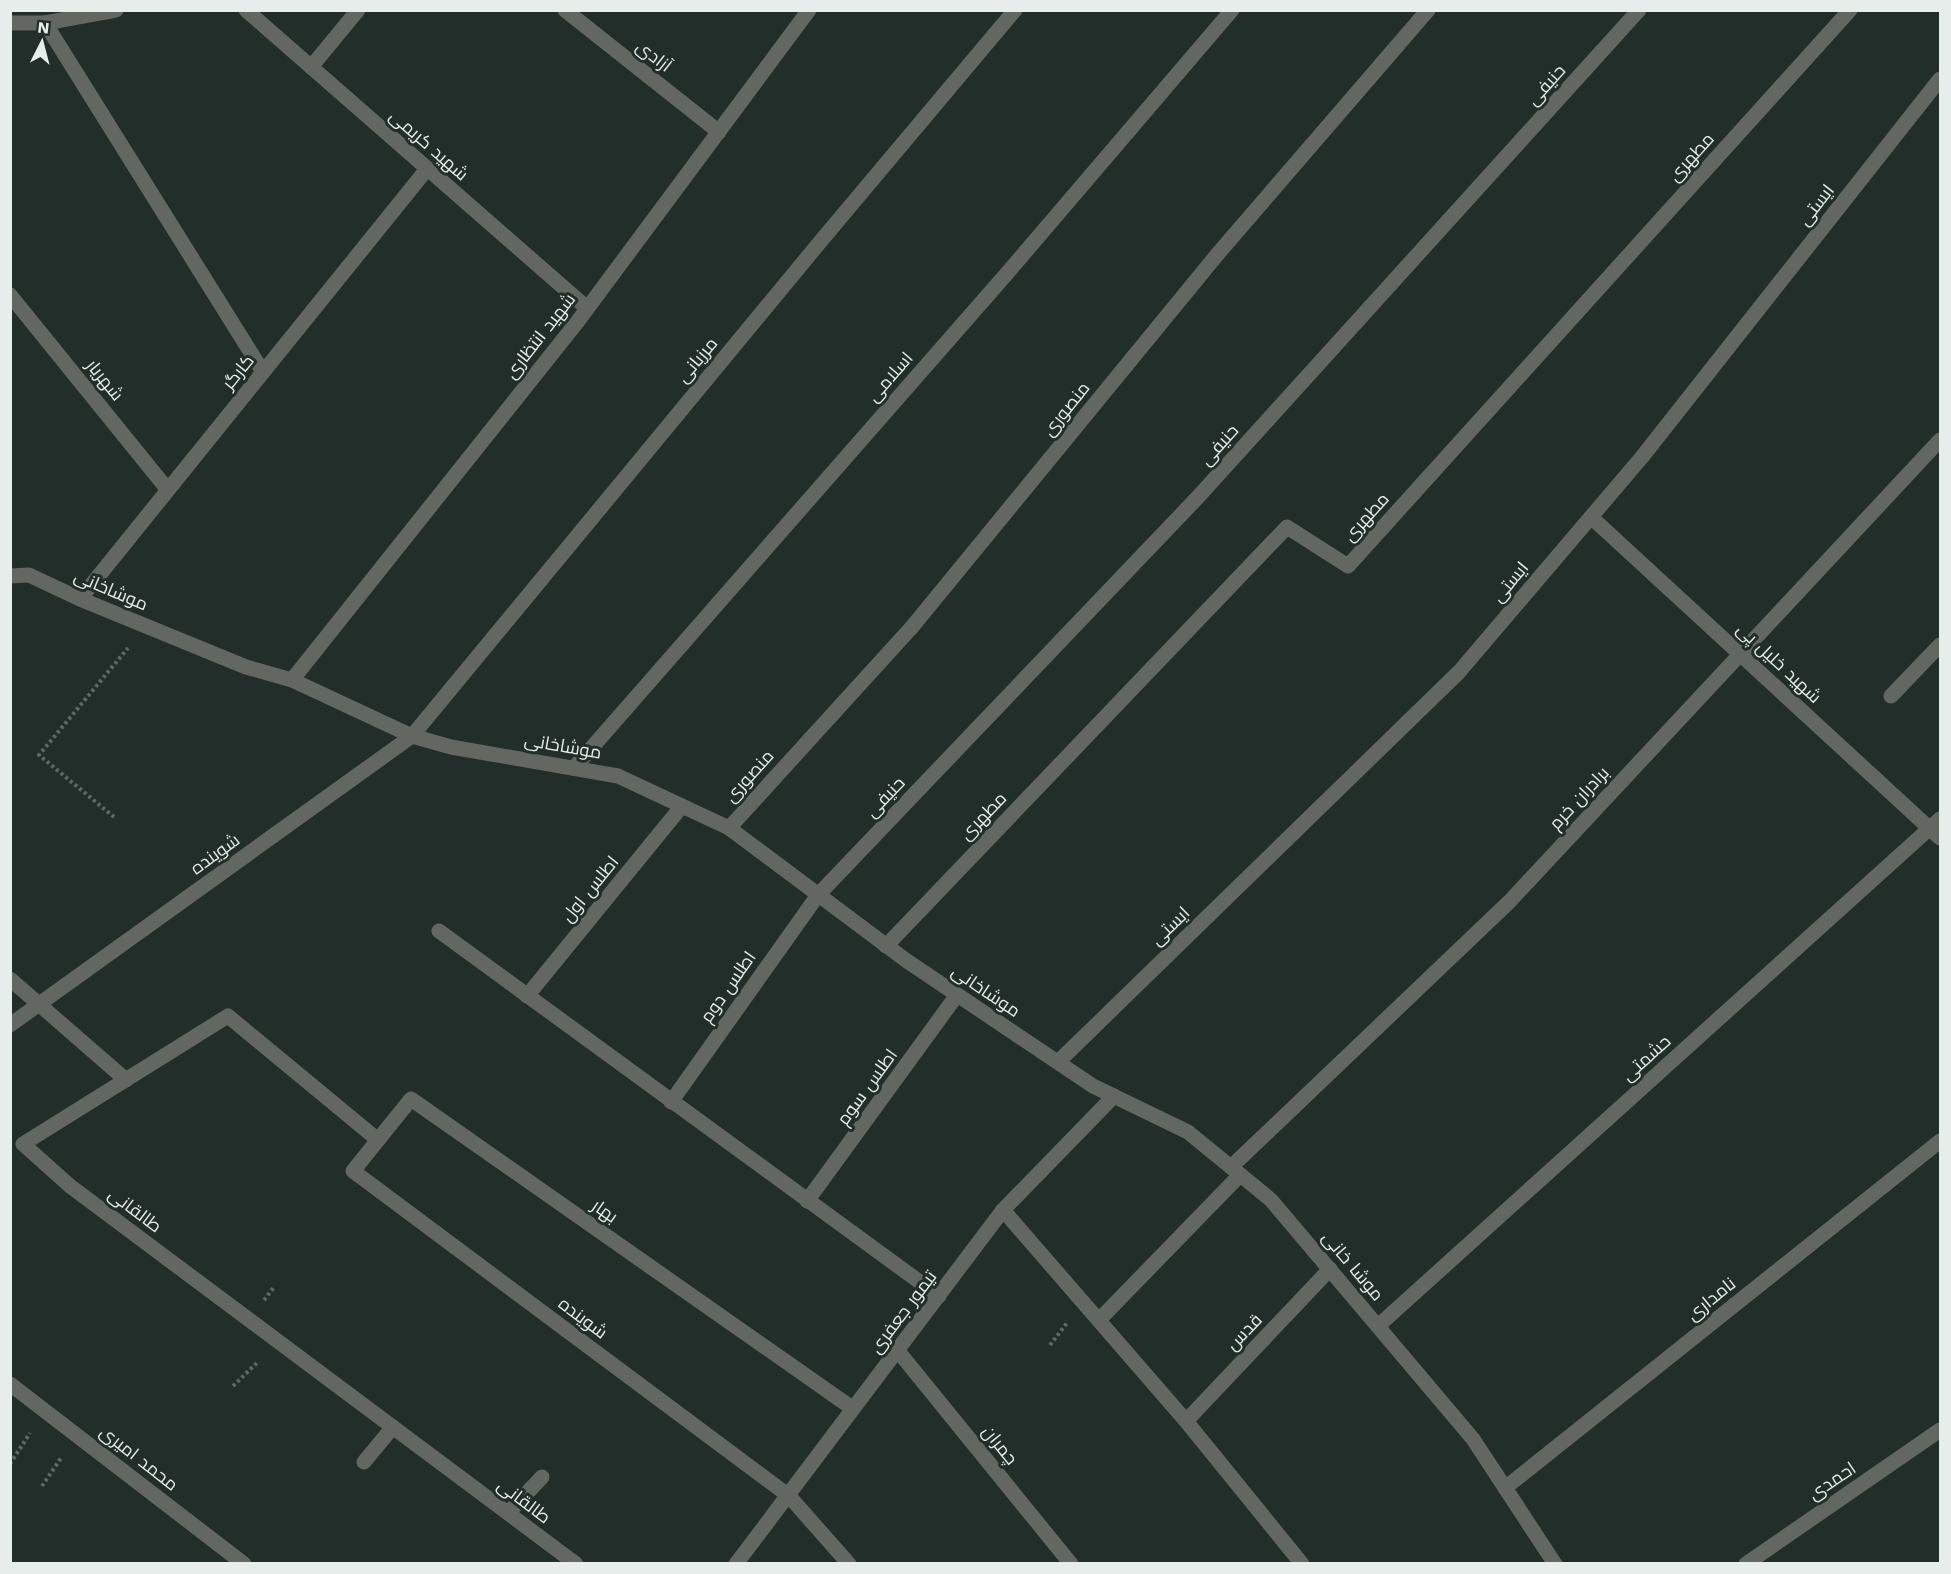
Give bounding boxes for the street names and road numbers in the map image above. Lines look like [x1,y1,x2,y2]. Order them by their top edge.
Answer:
street label: آزادی [632,35,676,77]
street label: حنیفی [1522,60,1570,110]
street label: شهید کریمی [385,105,473,185]
street label: مطهری [1663,128,1719,186]
street label: ایستی [1793,180,1839,230]
street label: شهید انتظاری [500,289,580,383]
street label: مرزبانی [672,333,722,387]
street label: اسلامی [862,347,918,407]
street label: کارگر [217,350,259,395]
street label: شهریار [81,354,128,405]
street label: منصوری [1037,377,1095,441]
street label: حنیفی [1195,420,1243,470]
street label: مطهری [1338,488,1394,546]
street label: ایستی [1487,557,1533,607]
street label: موشاخانی [71,565,151,615]
street label: شهید خلیل پی [1731,618,1826,709]
street label: موشاخانی [523,728,603,764]
street label: منصوری [720,745,778,807]
street label: برادران خرم [1544,762,1614,835]
street label: حنیفی [860,772,910,822]
street label: مطهری [955,787,1011,845]
street label: شوینده [186,829,244,879]
street label: اطلس اول [557,851,623,927]
street label: ایستی [1146,902,1194,950]
street label: اطلس دوم [695,947,761,1028]
street label: موشاخانی [947,960,1025,1022]
street label: حشمتی [1617,1030,1675,1086]
street label: اطلس سوم [832,1045,903,1130]
street label: طالقانی [104,1183,166,1237]
street label: بهار [587,1194,622,1228]
street label: موشا خانی [1317,1227,1389,1305]
street label: تیمور جعفری [865,1266,941,1358]
street label: نامداری [1682,1273,1740,1325]
street label: شوینده [554,1293,612,1343]
street label: قدس [1221,1309,1267,1355]
street label: محمد امیری [95,1421,183,1495]
street label: چمران [977,1421,1023,1470]
street label: احمدی [1804,1457,1860,1505]
street label: طالقانی [493,1474,555,1528]

